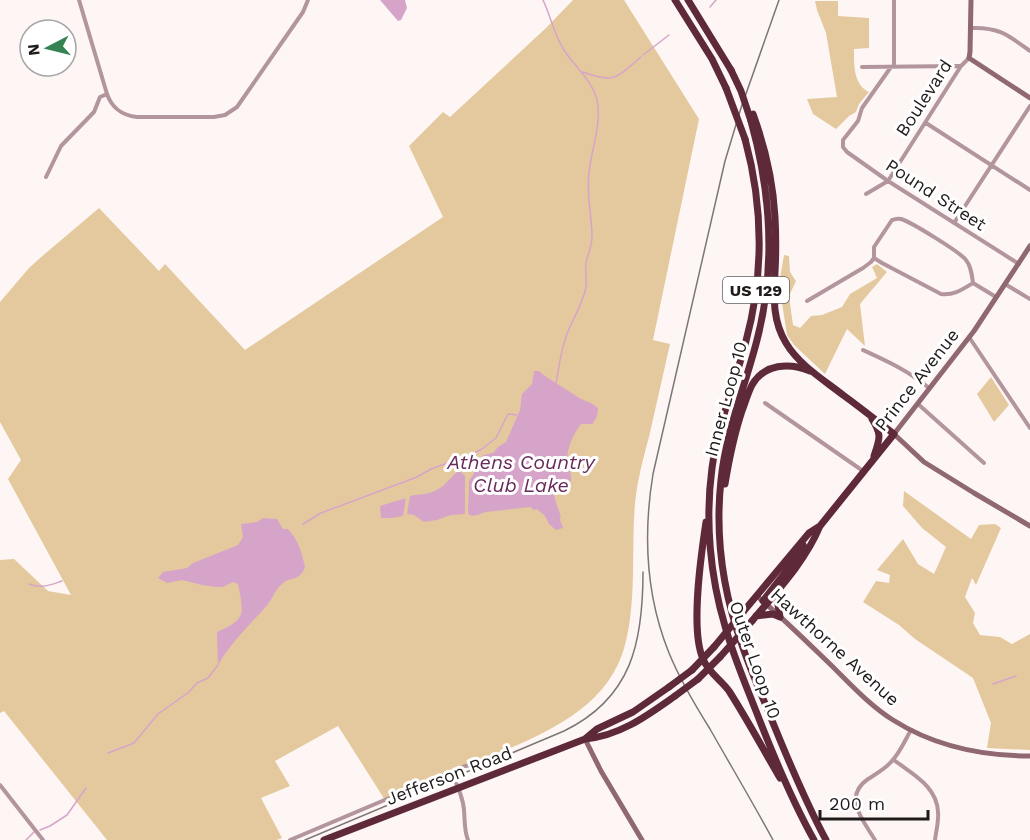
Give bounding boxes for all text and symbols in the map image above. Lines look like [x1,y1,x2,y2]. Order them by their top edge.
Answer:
north arrow [18,18,78,78]
text: N [23,43,44,57]
street label: Boulevard [891,56,956,140]
street label: Pound Street [882,154,991,235]
road number: US 129 [723,277,789,303]
street label: Prince Avenue [870,324,963,435]
street label: Inner Loop 10 [700,339,751,459]
water label: Athens Country Club Lake [446,450,597,497]
street label: Hawthorne Avenue [767,583,904,710]
street label: Outer Loop 10 [726,598,785,721]
street label: Jefferson Road [383,742,515,809]
scale bar [820,783,928,821]
text: 200 m [829,793,885,814]

